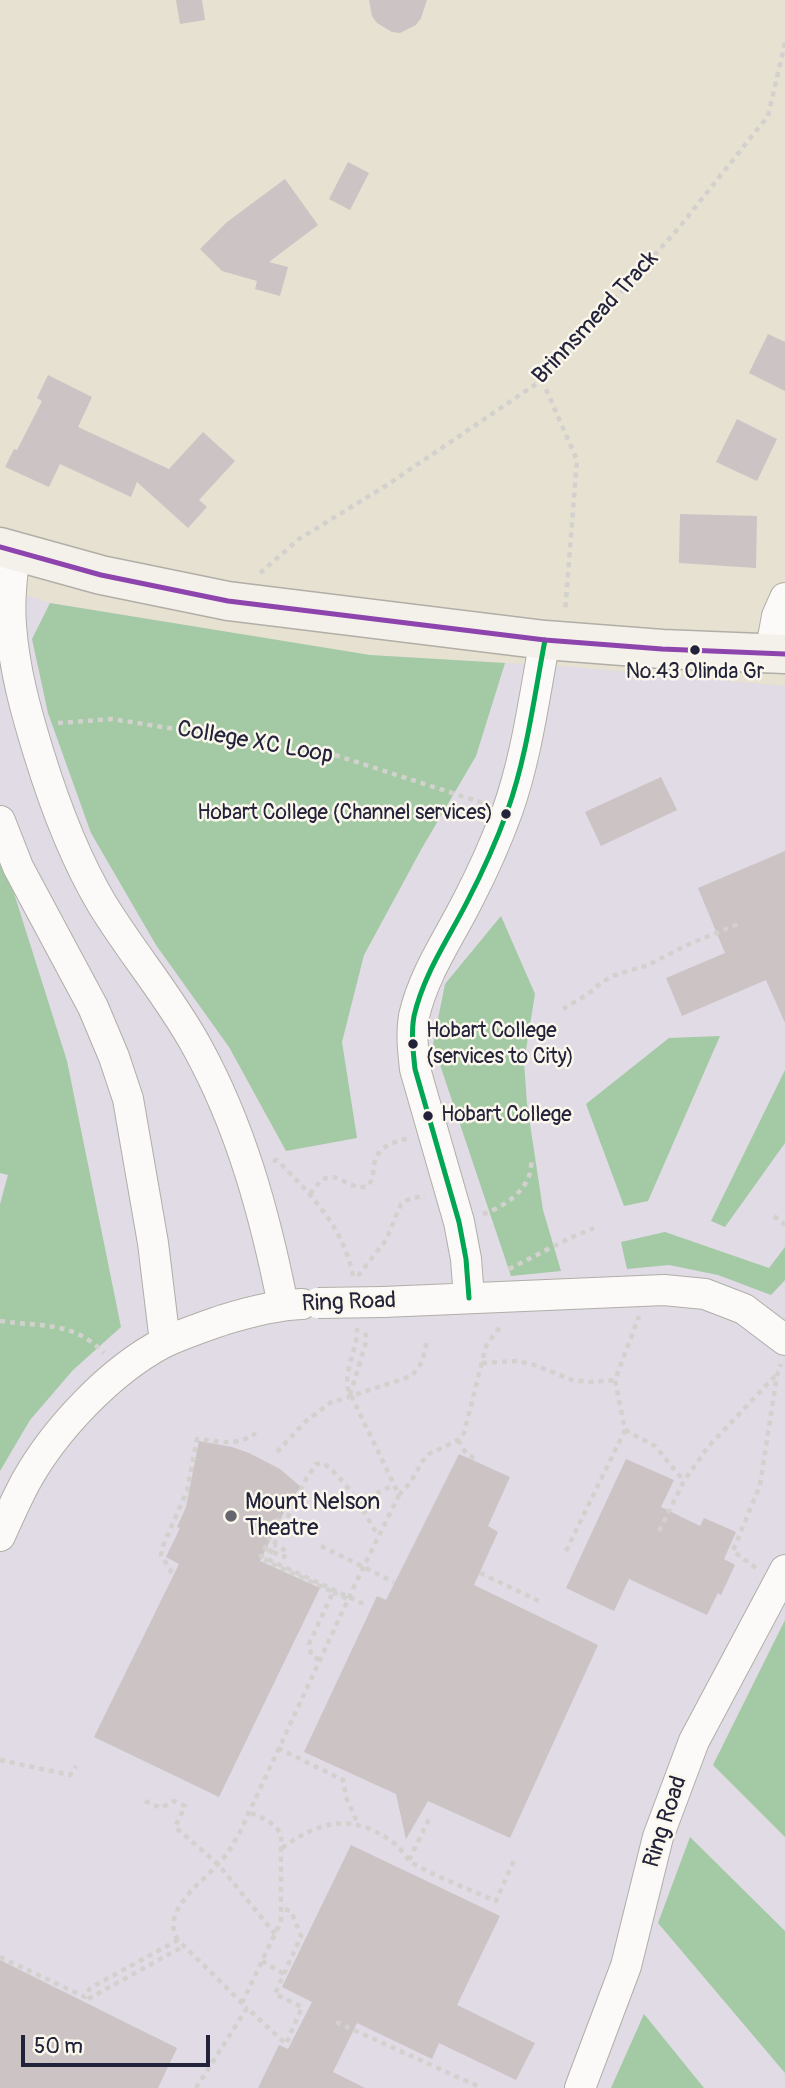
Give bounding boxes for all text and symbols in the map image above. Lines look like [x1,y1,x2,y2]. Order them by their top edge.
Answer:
street label: Brinnsmead Track [527,246,665,390]
marker: No.43 Olinda Gr [688,643,702,657]
place label: No.43 Olinda Gr [626,660,764,686]
street label: College XC Loop [175,716,335,770]
place label: Hobart College (Channel services) [197,801,493,827]
marker: Hobart College (Channel services) [499,807,513,821]
place label: Hobart College (services to City) [426,1019,574,1069]
marker: Hobart College (services to City) [406,1037,420,1051]
place label: Hobart College [441,1103,572,1129]
marker: Hobart College [421,1109,435,1123]
street label: Ring Road [301,1288,397,1318]
place label: Mount Nelson Theatre [245,1489,380,1543]
marker: Mount Nelson Theatre [223,1508,239,1524]
street label: Ring Road [638,1773,694,1871]
scale bar [24,2022,214,2066]
text: 50 m [34,2033,83,2060]

